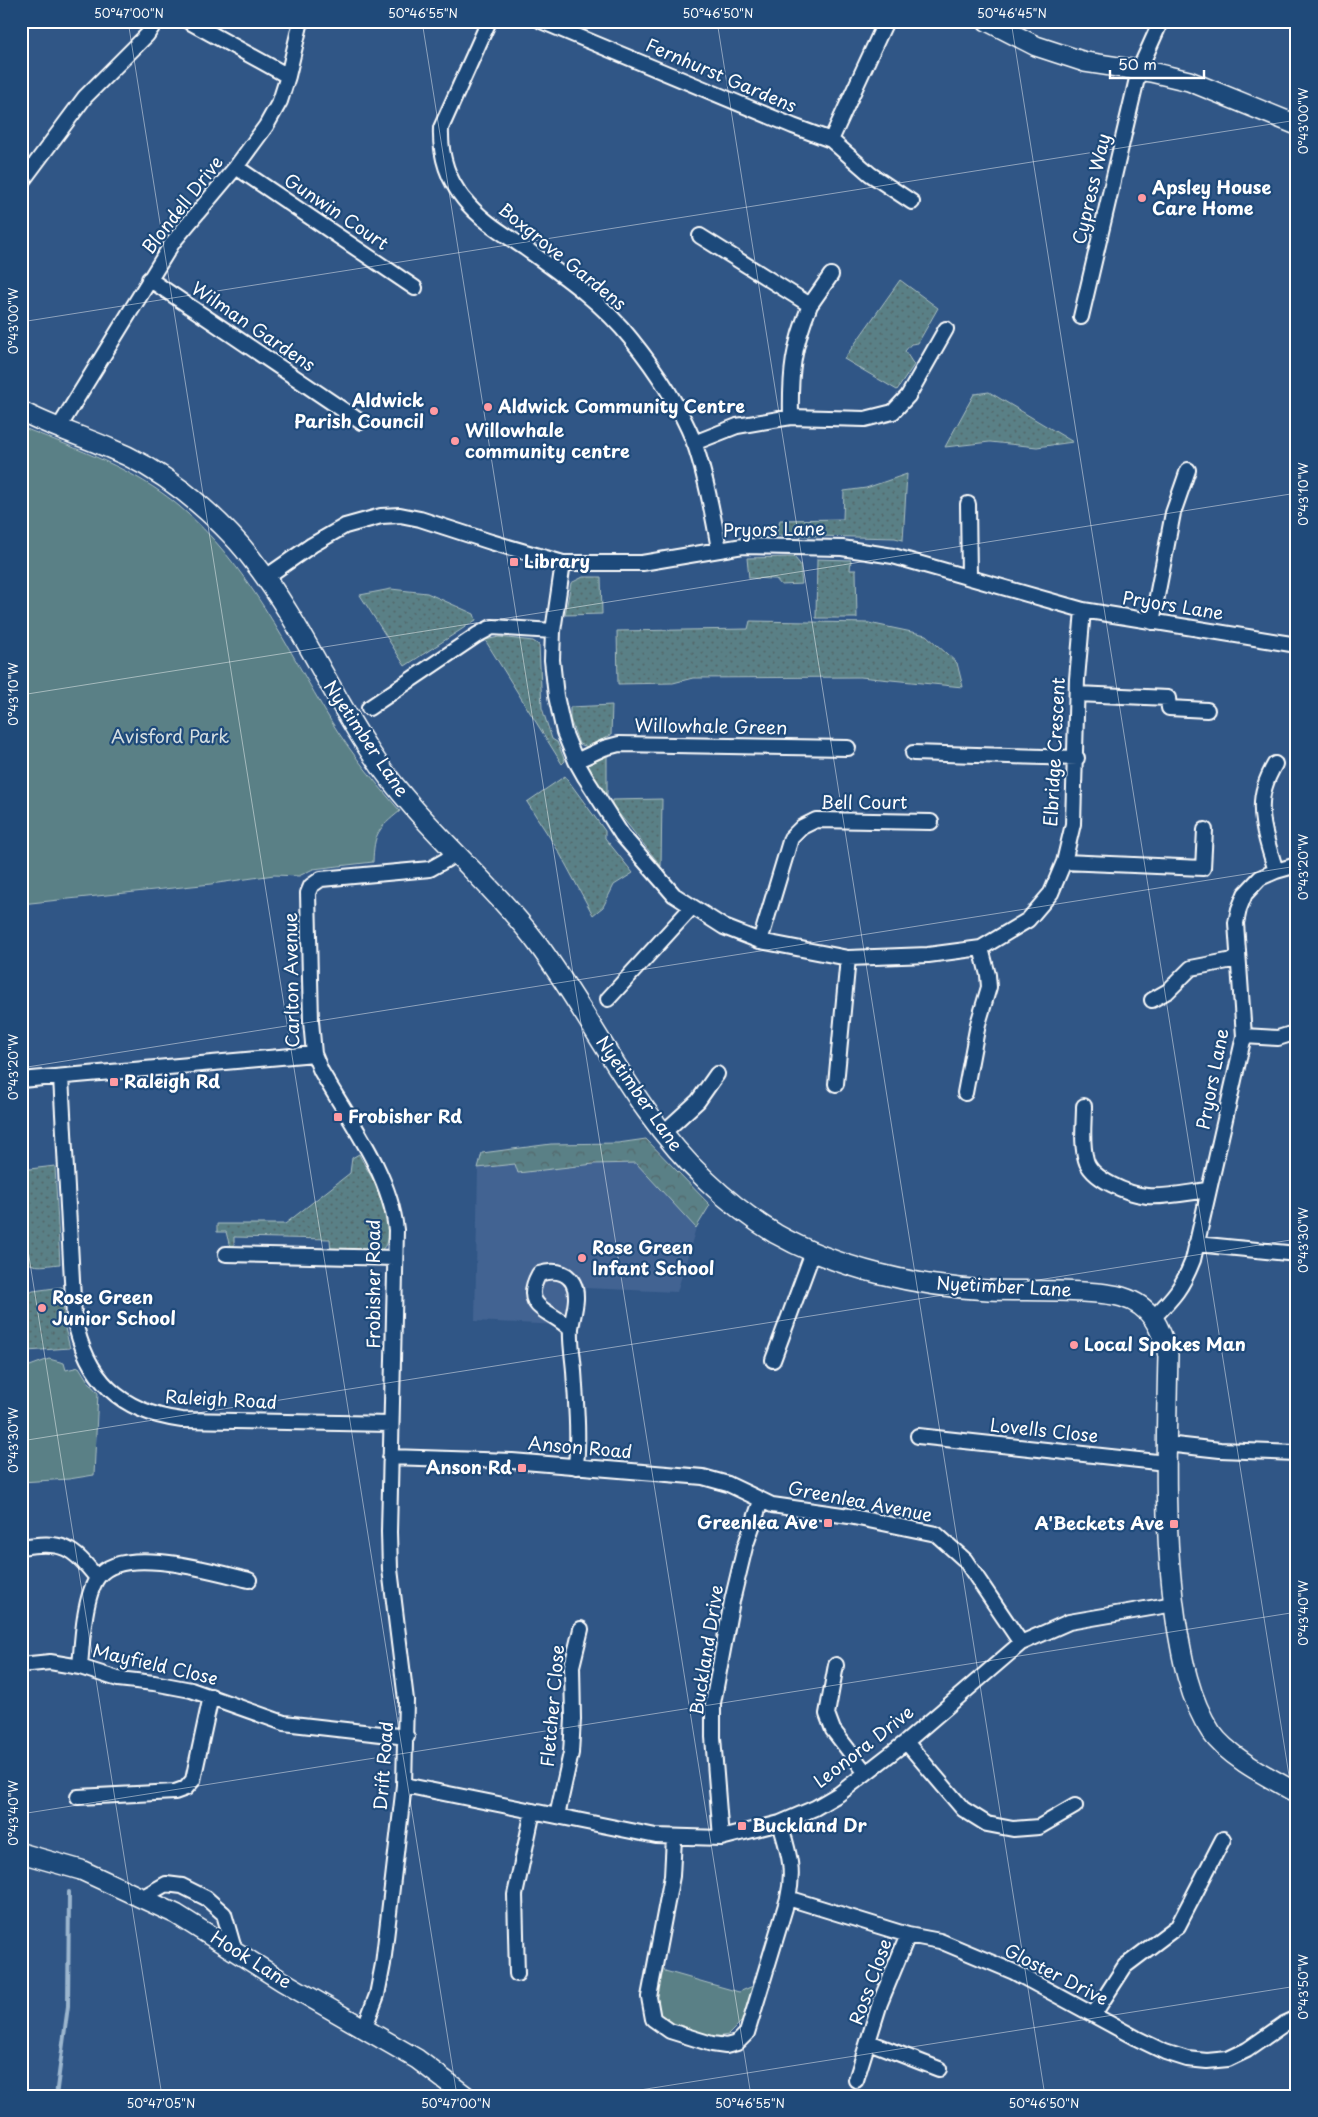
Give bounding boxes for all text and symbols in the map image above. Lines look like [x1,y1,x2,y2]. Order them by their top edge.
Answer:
text: 50°47'00"N [94,4,164,22]
text: 50°46'55"N [388,4,458,22]
text: 50°46'50"N [683,4,753,22]
text: 50°46'45"N [977,4,1047,22]
street label: Fernhurst Gardens [642,31,801,119]
scale bar [1110,48,1204,80]
text: 50 m [1118,52,1157,75]
text: 0°43'00"W [1294,87,1312,154]
street label: Cypress Way [1065,130,1116,247]
street label: Blondell Drive [135,149,229,259]
street label: Gunwin Court [279,166,395,256]
place label: Apsley House Care Home [1152,173,1271,221]
marker: Apsley House Care Home [1136,192,1148,204]
street label: Boxgrove Gardens [493,196,633,316]
street label: Wilman Gardens [186,274,321,377]
text: 0°43'00"W [4,287,22,354]
place label: Aldwick Parish Council [294,386,424,434]
place label: Aldwick Community Centre [497,392,745,419]
marker: Aldwick Community Centre [482,401,494,413]
marker: Aldwick Parish Council [428,405,440,417]
place label: Willowhale community centre [465,416,630,464]
marker: Willowhale community centre [449,435,461,447]
text: 0°43'10"W [1294,462,1312,526]
street label: Pryors Lane [723,514,825,543]
place label: Library [524,547,590,574]
marker: Library [508,556,520,568]
street label: Pryors Lane [1121,583,1226,626]
text: 0°43'10"W [4,662,22,726]
street label: Nyetimber Lane [318,674,416,802]
street label: Elbridge Crescent [1036,676,1071,827]
street label: Willowhale Green [634,711,788,740]
park label: Avisford Park [111,722,229,749]
street label: Bell Court [821,788,907,815]
text: 0°43'20"W [1294,833,1312,900]
street label: Carlton Avenue [276,912,305,1048]
street label: Pryors Lane [1189,1026,1235,1132]
street label: Nyetimber Lane [590,1030,690,1156]
text: 0°43'20"W [4,1033,22,1100]
place label: Raleigh Rd [124,1067,220,1094]
marker: Raleigh Rd [108,1076,120,1088]
place label: Frobisher Rd [348,1102,462,1129]
marker: Frobisher Rd [332,1111,344,1123]
text: 0°43'30"W [1294,1206,1312,1273]
street label: Frobisher Road [359,1219,386,1349]
place label: Rose Green Infant School [592,1233,714,1281]
marker: Rose Green Infant School [576,1252,588,1264]
street label: Nyetimber Lane [936,1268,1073,1303]
place label: Rose Green Junior School [52,1283,176,1331]
marker: Rose Green Junior School [36,1302,48,1314]
place label: Local Spokes Man [1084,1330,1246,1357]
marker: Local Spokes Man [1068,1339,1080,1351]
street label: Raleigh Road [164,1382,278,1415]
text: 0°43'30"W [4,1406,22,1473]
street label: Lovells Close [989,1410,1100,1449]
street label: Anson Road [527,1429,633,1465]
place label: Anson Rd [426,1453,512,1480]
marker: Anson Rd [516,1462,528,1474]
street label: Greenlea Avenue [786,1473,935,1528]
place label: Greenlea Ave [697,1508,818,1535]
place label: A'Beckets Ave [1035,1509,1164,1536]
marker: Greenlea Ave [822,1517,834,1529]
marker: A'Beckets Ave [1168,1518,1180,1530]
text: 0°43'40"W [1294,1580,1312,1646]
street label: Buckland Drive [682,1583,729,1717]
street label: Mayfield Close [90,1636,221,1691]
street label: Fletcher Close [533,1644,570,1768]
street label: Leonora Drive [807,1698,919,1794]
street label: Drift Road [366,1720,399,1812]
text: 0°43'40"W [4,1780,22,1846]
place label: Buckland Dr [752,1811,868,1838]
marker: Buckland Dr [736,1820,748,1832]
street label: Hook Lane [206,1923,298,1994]
street label: Ross Close [842,1935,898,2028]
street label: Gloster Drive [1000,1936,1113,2011]
text: 0°43'50"W [1294,1954,1312,2020]
text: 50°47'05"N [127,2094,195,2112]
text: 50°47'00"N [421,2094,491,2112]
text: 50°46'55"N [715,2094,785,2112]
text: 50°46'50"N [1009,2094,1079,2112]

